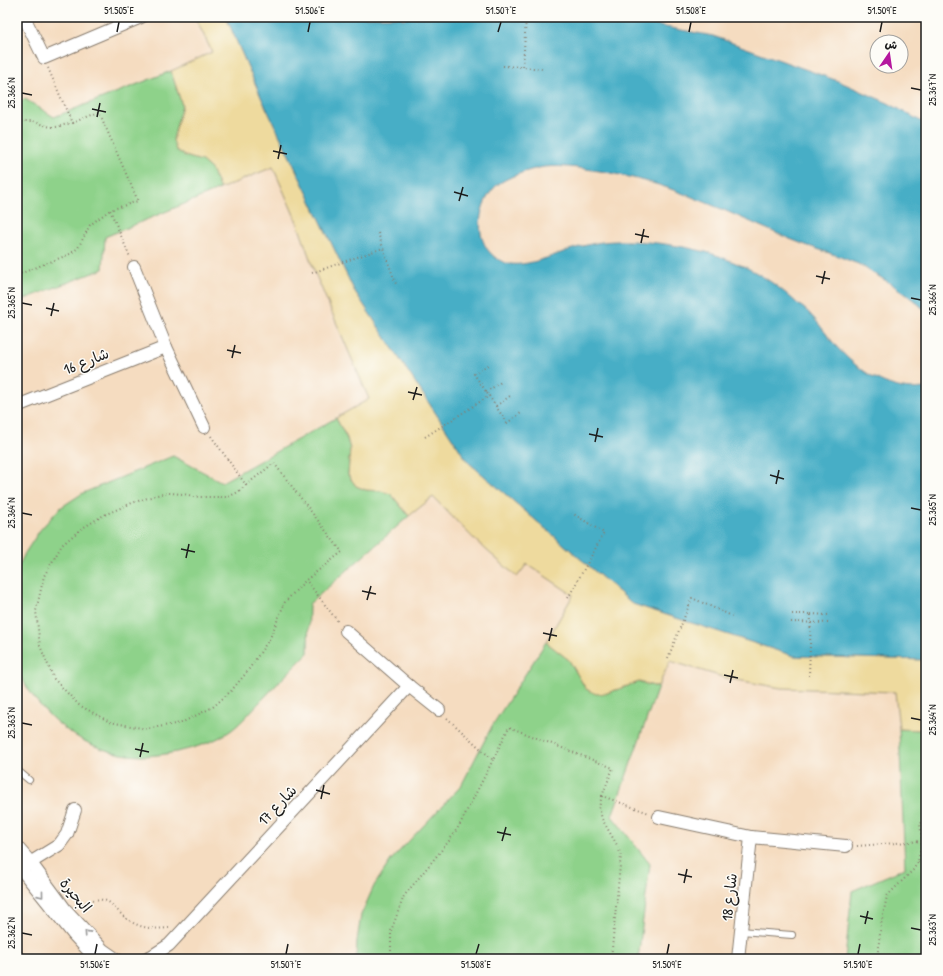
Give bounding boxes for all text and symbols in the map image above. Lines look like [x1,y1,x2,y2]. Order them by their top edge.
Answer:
text: 51.505°E [104,4,134,17]
text: 51.506°E [295,4,325,17]
text: 51.507°E [486,4,517,17]
text: 51.508°E [676,4,706,17]
text: 51.509°E [867,4,897,17]
north arrow [869,34,909,74]
text: ش [884,36,899,52]
text: 25.367°N [926,74,939,106]
text: 25.366°N [5,77,18,109]
text: 25.366°N [926,284,939,316]
text: 25.365°N [5,287,18,319]
street label: شارع 16 [60,342,112,380]
text: 25.365°N [926,494,939,526]
text: 25.364°N [5,498,18,528]
text: 25.364°N [926,705,939,735]
text: 25.363°N [5,707,18,739]
street label: شارع 17 [253,780,301,830]
street label: شارع 18 [716,872,742,922]
street label: البحيرة [55,873,97,917]
one-way arrow [37,890,44,897]
text: 25.363°N [926,914,939,946]
text: 25.362°N [5,917,18,949]
one-way arrow [85,930,92,937]
text: 51.506°E [80,958,110,971]
text: 51.507°E [271,958,302,971]
text: 51.508°E [461,958,491,971]
text: 51.509°E [652,958,682,971]
text: 51.510°E [843,958,873,971]

